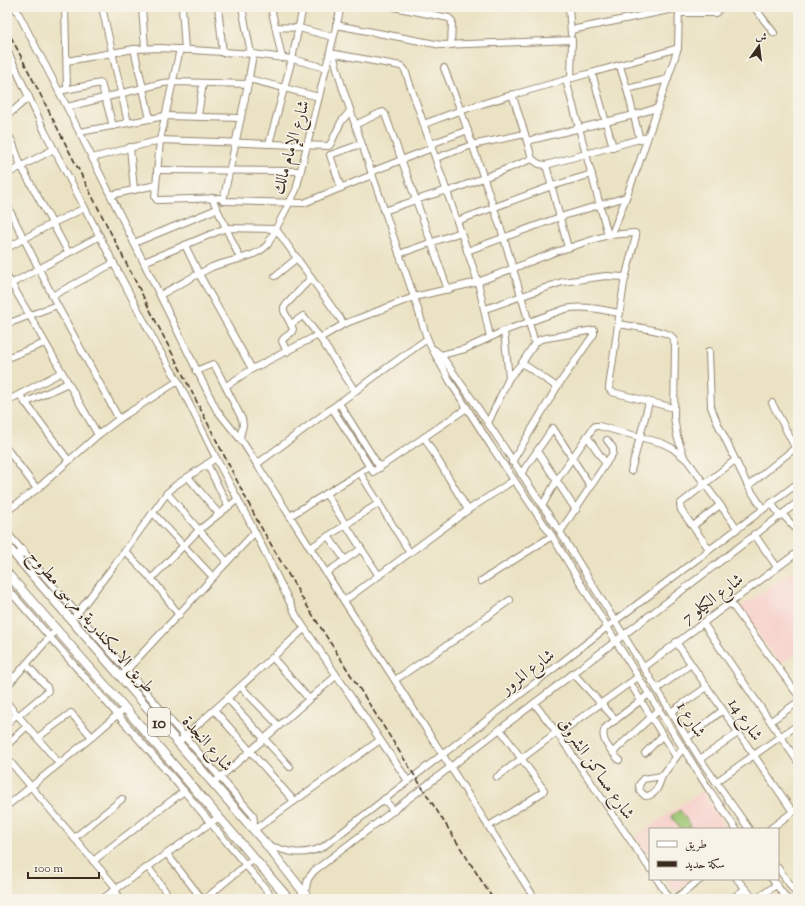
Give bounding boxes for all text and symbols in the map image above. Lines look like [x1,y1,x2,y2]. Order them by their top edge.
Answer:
north arrow [739,26,779,66]
text: ش [754,28,768,46]
street label: شارع الإمام مالك [267,98,318,198]
street label: طريق الاسكندرية, مرسى مطروح [21,545,160,700]
street label: شارع الكيلو 7 [677,568,749,631]
street label: شارع المرور [495,644,560,702]
street label: شارع 14 [721,694,768,747]
street label: شارع 1 [670,697,711,743]
road number: 10 [148,708,170,736]
street label: شارع النجدة [175,711,238,778]
street label: شارع مساكن الشروق [551,713,639,825]
legend [649,828,779,880]
text: طريق [685,836,707,854]
scale bar [28,854,99,880]
text: سكة حديد [685,856,725,874]
text: 100 m [34,860,63,878]

